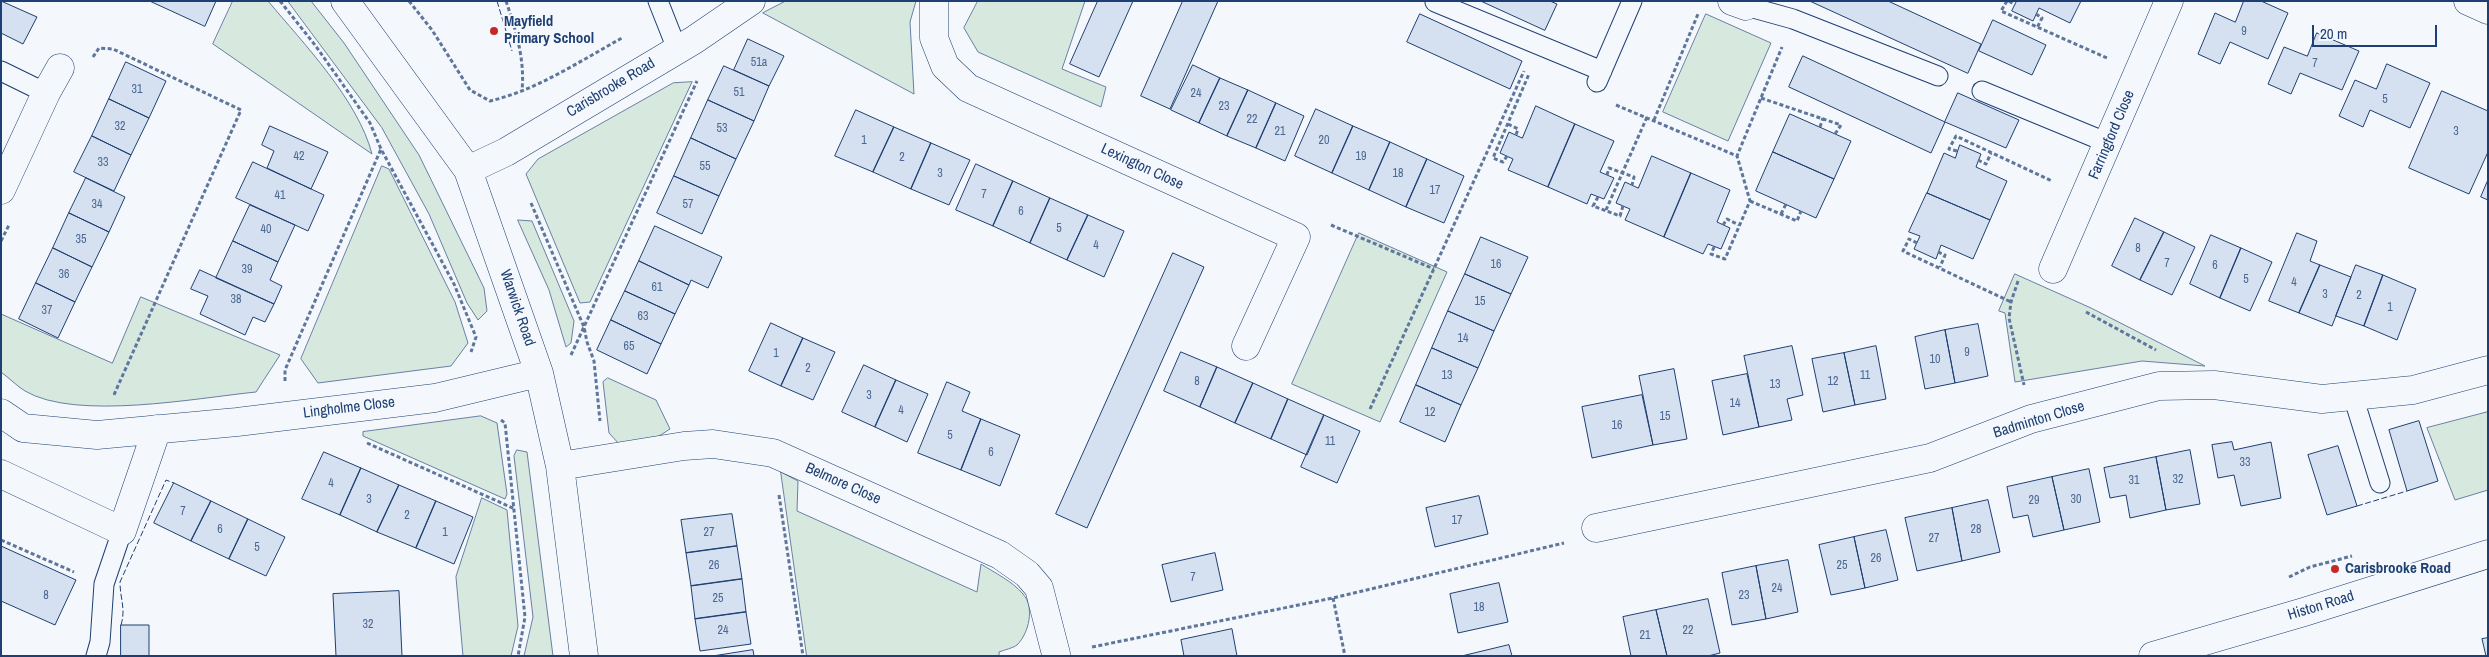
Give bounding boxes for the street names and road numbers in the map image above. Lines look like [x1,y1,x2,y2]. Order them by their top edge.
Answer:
street label: Carisbrooke Road [564,55,658,121]
street label: Farringford Close [2085,88,2139,182]
street label: Lexington Close [1098,140,1186,194]
street label: Warwick Road [496,267,538,349]
street label: Lingholme Close [302,393,396,423]
street label: Badminton Close [1991,398,2087,442]
street label: Belmore Close [802,459,884,509]
street label: Histon Road [2286,587,2356,625]

